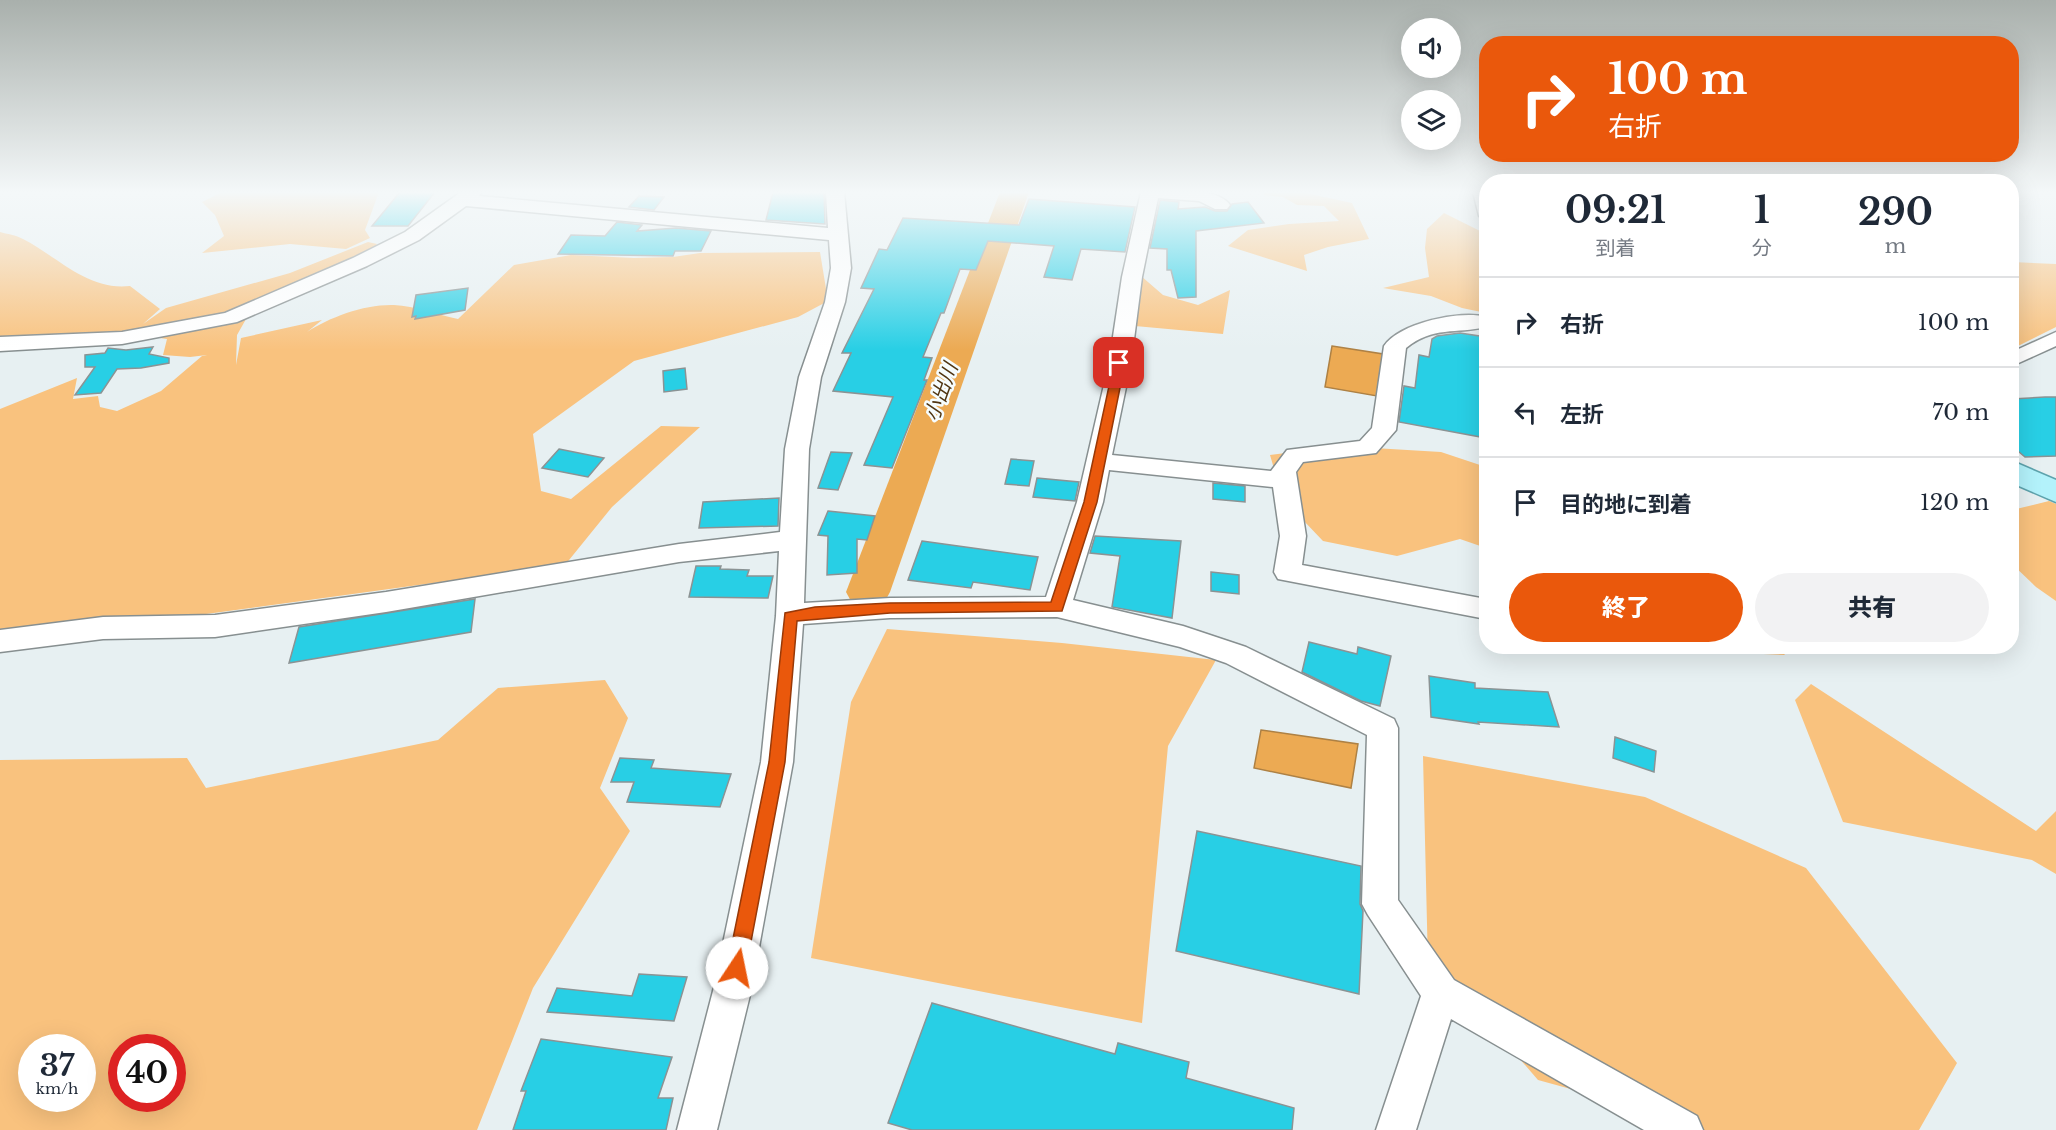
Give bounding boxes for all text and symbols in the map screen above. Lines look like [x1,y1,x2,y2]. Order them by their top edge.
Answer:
map controls [1401,18,1461,150]
button: sound [1401,18,1461,78]
text: 100 m [1608,53,1747,105]
icon: right [1509,60,1587,138]
button: layers [1401,90,1461,150]
text: 右折 [1608,110,1662,143]
text: 09:21 [1565,188,1666,233]
text: 1 [1754,188,1770,233]
text: 290 [1858,190,1933,235]
text: m [1885,234,1906,258]
text: 到着 [1595,236,1635,260]
text: 分 [1752,236,1772,260]
icon: right [1509,306,1542,339]
text: 100 m [1918,309,1989,336]
text: 右折 [1560,311,1604,338]
pin [1093,337,1144,388]
icon: arrive [1102,346,1135,379]
water label: 小出川 [919,358,963,424]
icon: left [1509,396,1542,429]
text: 70 m [1932,399,1989,426]
text: 左折 [1560,401,1604,428]
icon: arrive [1509,486,1542,519]
text: 120 m [1920,489,1989,516]
text: 目的地に到着 [1560,491,1692,518]
button: 終了 [1509,573,1743,642]
button: 共有 [1755,573,1989,642]
position arrow [705,936,769,1000]
speed limit sign: 40 [108,1034,186,1112]
text: 37 [40,1047,74,1084]
text: km/h [36,1079,78,1098]

